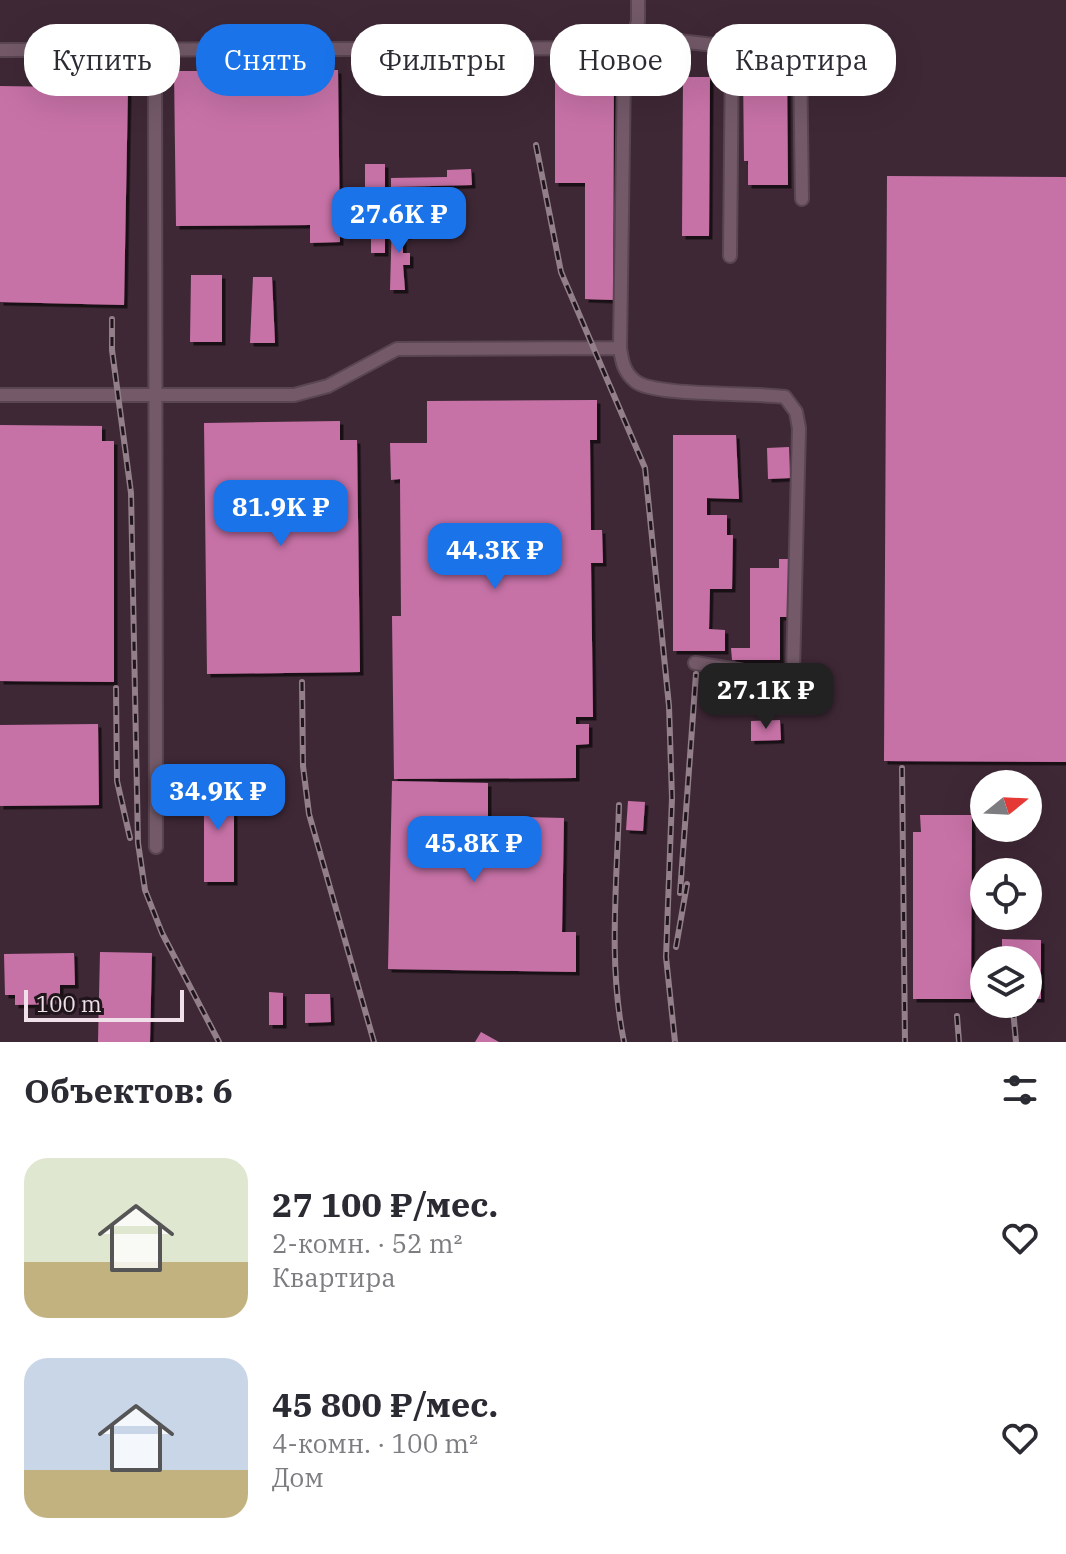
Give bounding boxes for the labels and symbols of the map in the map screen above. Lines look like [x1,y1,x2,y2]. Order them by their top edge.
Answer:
pin: 27.6K ₽ [325,187,473,255]
pin: 81.9K ₽ [207,480,355,548]
pin: 44.3K ₽ [421,523,569,591]
pin: 27.1K ₽ [692,663,840,731]
pin: 34.9K ₽ [144,764,292,832]
north arrow [970,770,1042,842]
pin: 45.8K ₽ [400,816,548,884]
scale bar [24,986,184,1022]

